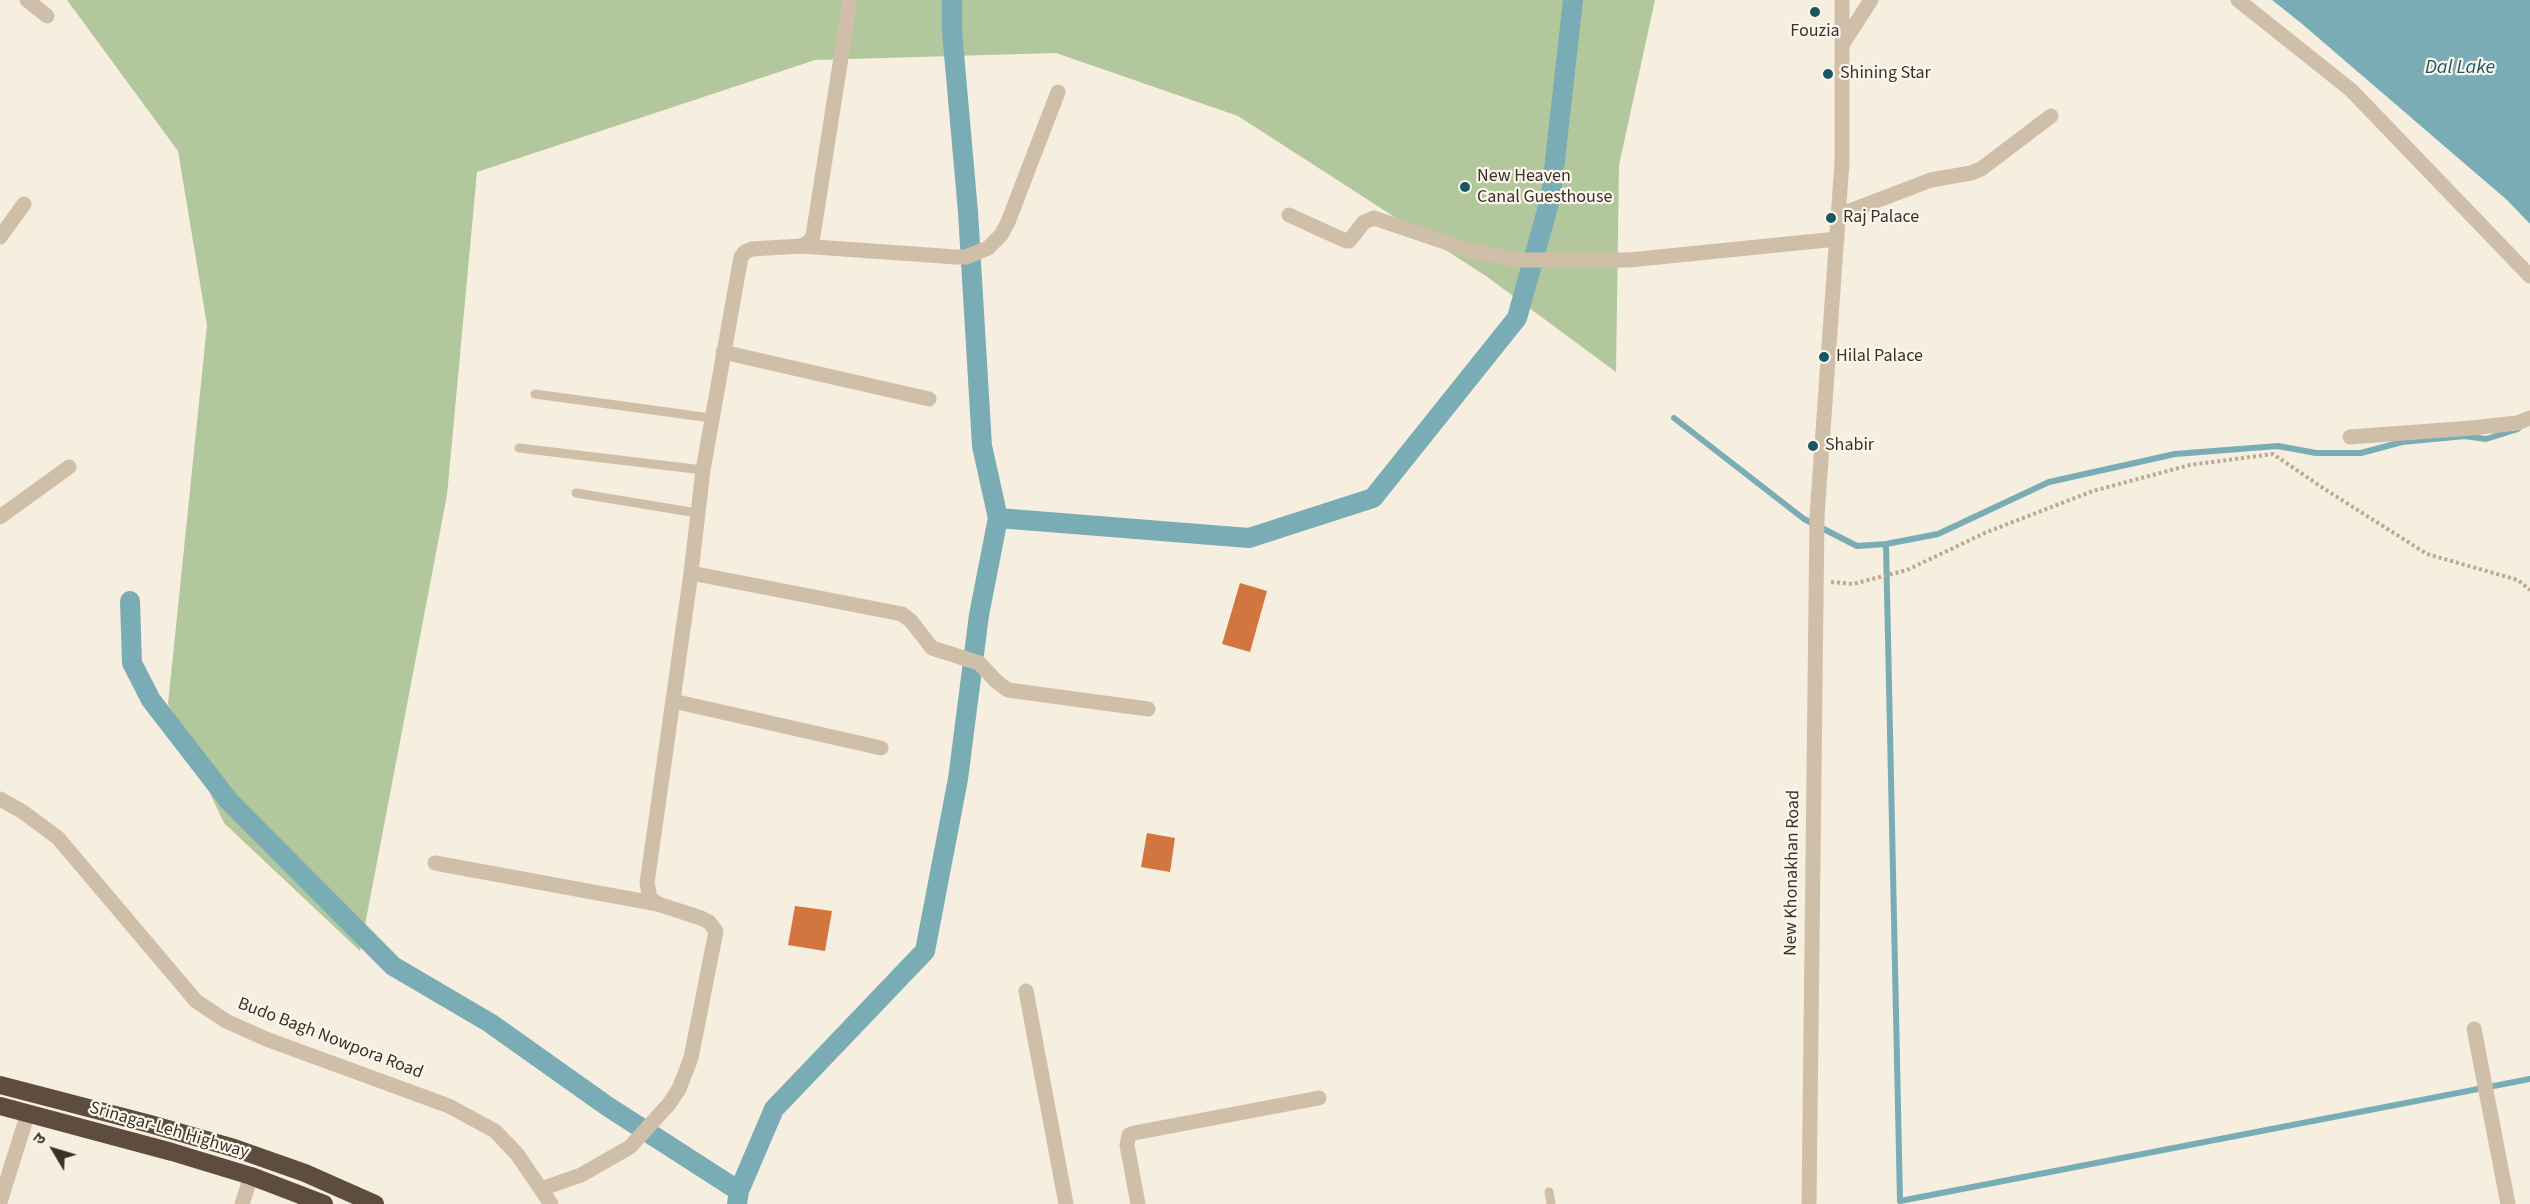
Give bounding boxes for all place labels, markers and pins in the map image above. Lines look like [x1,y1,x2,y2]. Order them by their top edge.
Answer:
marker: Fouzia [1808,5,1822,19]
place label: Fouzia [1790,21,1840,43]
place label: Shining Star [1840,63,1931,85]
marker: Shining Star [1821,67,1835,81]
place label: New Heaven Canal Guesthouse [1477,166,1612,208]
marker: New Heaven Canal Guesthouse [1458,180,1472,194]
place label: Raj Palace [1843,207,1919,229]
marker: Raj Palace [1824,211,1838,225]
place label: Hilal Palace [1836,346,1923,368]
marker: Hilal Palace [1817,350,1831,364]
place label: Shabir [1825,435,1874,457]
marker: Shabir [1806,439,1820,453]

